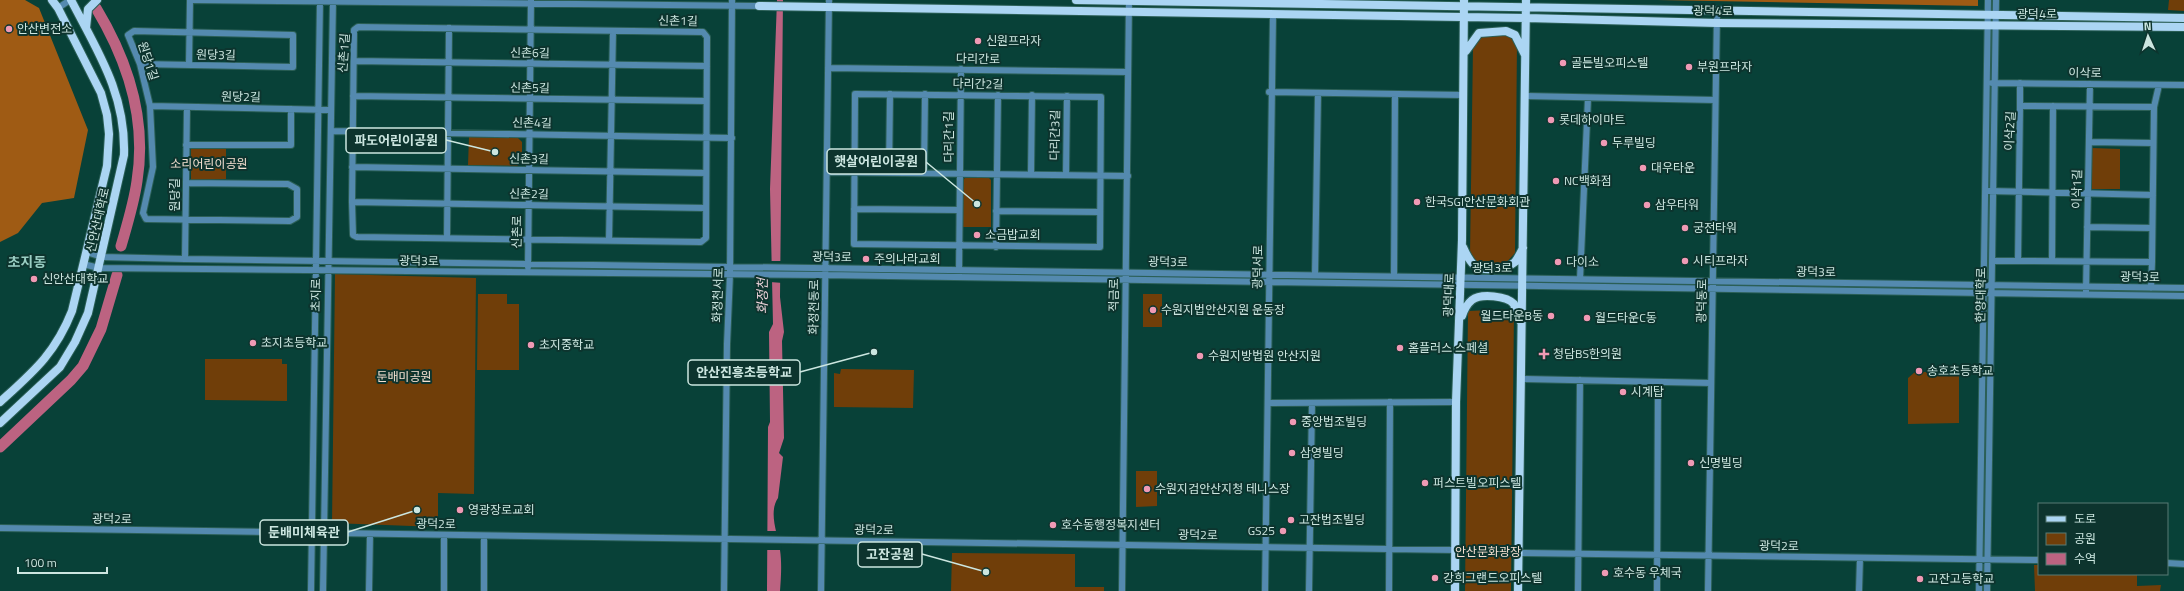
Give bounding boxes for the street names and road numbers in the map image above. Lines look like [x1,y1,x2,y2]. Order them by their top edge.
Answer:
street label: 광덕4로 [1693,1,1733,20]
street label: 광덕4로 [2017,4,2057,23]
street label: 신촌1길 [658,11,698,30]
street label: 신촌1길 [333,32,354,74]
street label: 원당1길 [133,39,164,83]
street label: 신촌6길 [510,43,550,62]
street label: 원당3길 [196,45,236,64]
street label: 다리간로 [956,49,1000,68]
street label: 이삭로 [2068,63,2102,82]
street label: 다리간2길 [952,74,1004,93]
street label: 신촌5길 [510,78,550,97]
street label: 원당2길 [221,87,261,106]
street label: 다리간3길 [1045,109,1064,161]
street label: 이삭2길 [1999,111,2020,151]
street label: 다리간1길 [939,112,958,162]
street label: 신촌4길 [512,113,552,132]
street label: 신촌3길 [509,149,549,168]
street label: 이삭1길 [2067,169,2086,209]
street label: 원당길 [165,178,184,212]
street label: 신촌2길 [509,184,549,203]
street label: 신안산대학로 [81,185,114,254]
street label: 신촌로 [507,215,526,249]
street label: 광덕서로 [1248,245,1267,289]
street label: 광덕3로 [812,247,852,266]
street label: 광덕3로 [399,251,439,270]
street label: 광덕3로 [1148,252,1188,271]
street label: 광덕3로 [1472,258,1512,277]
street label: 광덕3로 [1796,262,1836,281]
street label: 화정천서로 [707,267,728,323]
street label: 한양대학로 [1971,267,1990,323]
street label: 광덕3로 [2120,267,2160,286]
street label: 광덕대로 [1438,273,1459,317]
street label: 초지로 [306,278,325,312]
street label: 적금로 [1104,278,1123,312]
street label: 화정천동로 [804,279,823,335]
street label: 광덕동로 [1692,279,1711,323]
street label: 광덕2로 [92,509,132,528]
street label: 광덕2로 [416,514,456,533]
street label: 광덕2로 [854,520,894,539]
street label: 광덕2로 [1178,525,1218,544]
street label: 광덕2로 [1759,536,1799,555]

